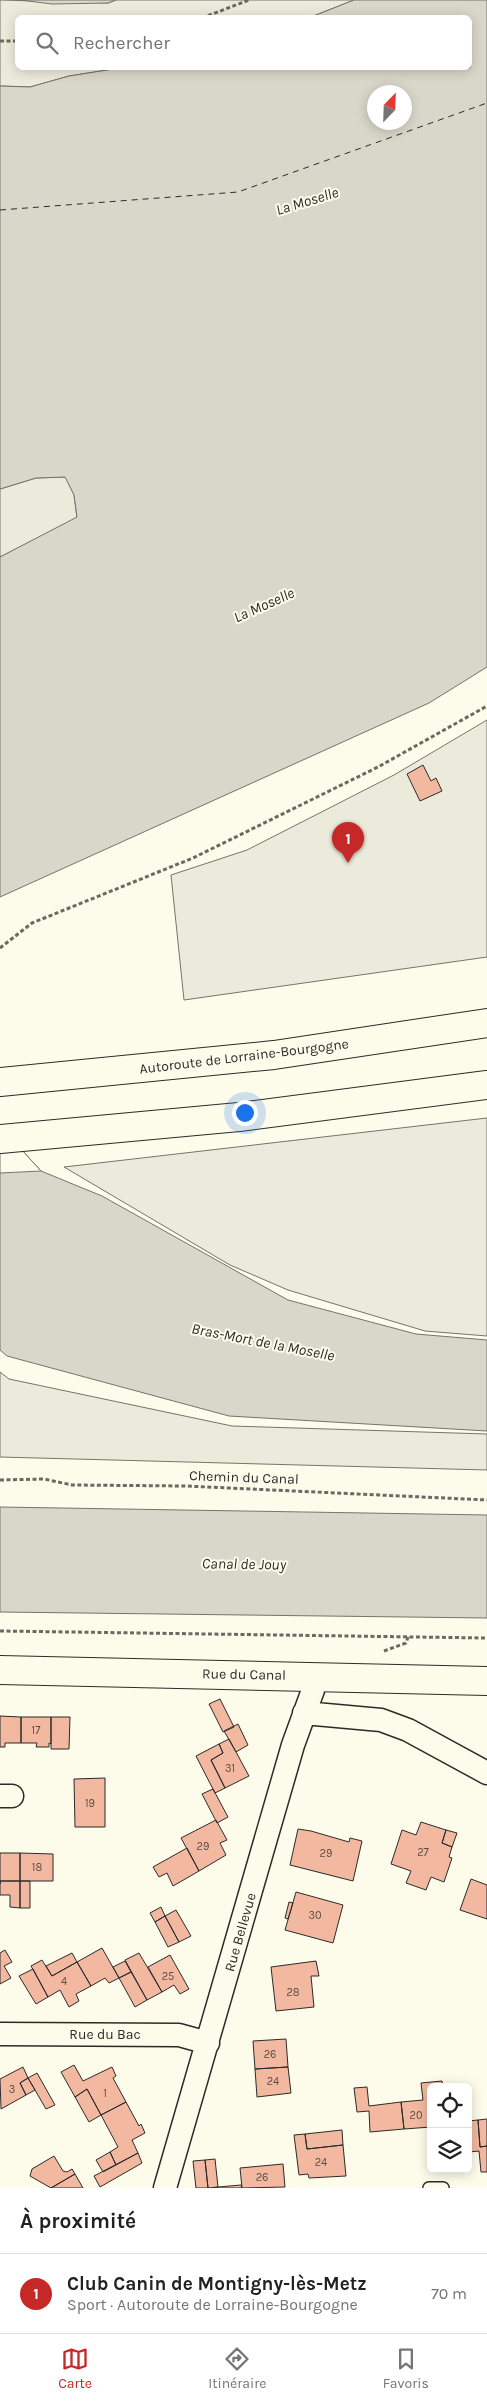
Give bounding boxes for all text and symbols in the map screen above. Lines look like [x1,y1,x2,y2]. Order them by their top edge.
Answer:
search box [15,15,472,70]
icon: search [33,29,61,57]
text: Rechercher [73,32,170,54]
north arrow [367,85,412,130]
water label: La Moselle [274,183,340,219]
water label: La Moselle [231,584,297,626]
pin: 1 [332,822,364,863]
street label: Autoroute de Lorraine-Bourgogne [138,1035,350,1078]
your location [232,1100,258,1126]
water label: Bras-Mort de la Moselle [190,1319,336,1365]
street label: Chemin du Canal [189,1467,299,1488]
water label: Canal de Jouy [202,1554,287,1574]
street label: Rue du Canal [202,1665,286,1684]
house number: 17 [32,1724,40,1737]
house number: 31 [225,1762,235,1775]
house number: 19 [85,1797,95,1810]
house number: 29 [197,1840,209,1853]
house number: 27 [417,1846,429,1859]
house number: 29 [320,1847,332,1860]
house number: 18 [32,1861,42,1874]
street label: Rue Bellevue [221,1891,260,1974]
house number: 30 [308,1909,322,1922]
house number: 25 [162,1970,174,1983]
house number: 4 [61,1975,67,1988]
house number: 28 [286,1986,300,1999]
street label: Rue du Bac [69,2026,141,2043]
house number: 26 [264,2048,276,2061]
house number: 24 [267,2075,279,2088]
house number: 3 [9,2083,15,2096]
map controls [427,2083,472,2173]
button: locate [427,2083,472,2128]
house number: 1 [103,2087,107,2100]
house number: 20 [410,2109,422,2122]
button: layers [427,2128,472,2173]
house number: 24 [315,2156,327,2169]
house number: 26 [256,2171,268,2184]
text: À proximité [20,2209,136,2233]
text: Club Canin de Montigny-lès-Metz [67,2273,367,2295]
text: 1 [33,2284,39,2303]
text: 70 m [431,2284,467,2303]
text: Sport · Autoroute de Lorraine-Bourgogne [67,2295,358,2314]
tab: Carte [58,2345,92,2392]
tab: Itinéraire [208,2345,266,2392]
tab: Favoris [383,2345,429,2392]

